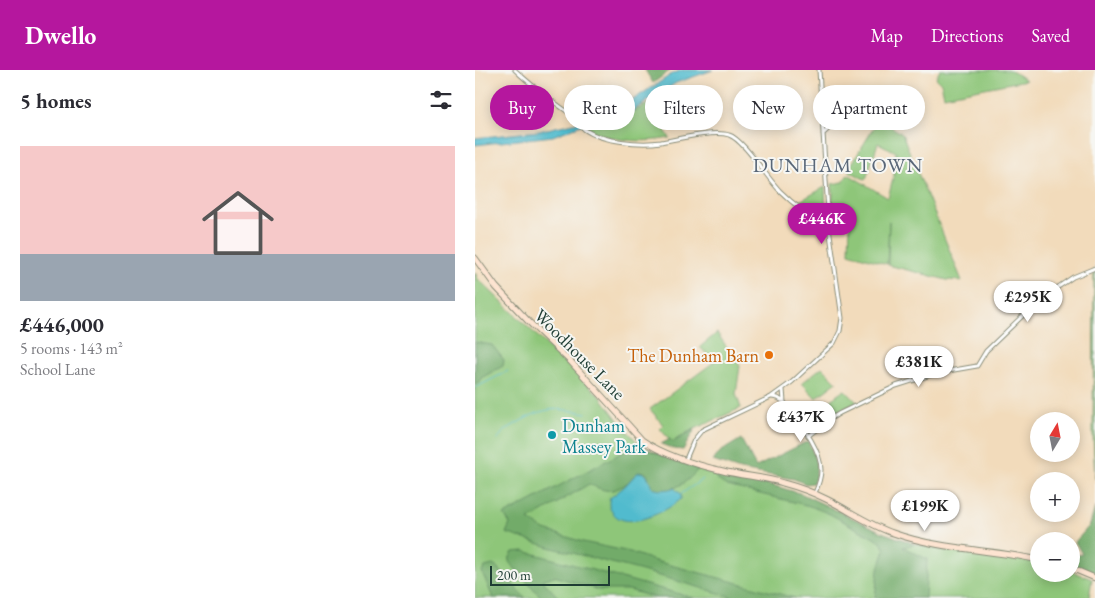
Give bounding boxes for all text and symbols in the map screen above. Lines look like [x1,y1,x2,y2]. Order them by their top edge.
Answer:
text: Dwello [25,20,96,51]
text: Map [871,24,903,47]
text: Directions [931,24,1003,47]
text: Saved [1031,24,1070,47]
chip: Buy [490,85,554,130]
chip: Rent [564,85,635,130]
chip: Filters [645,85,723,130]
chip: New [733,85,803,130]
chip: Apartment [813,85,925,130]
icon: filters [427,86,455,114]
text: 5 homes [20,87,92,114]
district label: DUNHAM TOWN [753,152,923,178]
icon: home [193,178,283,268]
pin: £446K [787,202,857,245]
text: £446K [799,208,845,229]
pin: £295K [993,280,1063,323]
text: £295K [1005,286,1051,307]
street label: Woodhouse Lane [529,303,631,405]
text: £446,000 [20,311,104,338]
text: 5 rooms · 143 m² [20,338,123,359]
place label: The Dunham Barn [627,344,759,367]
pin: £381K [884,346,954,388]
marker: The Dunham Barn [763,349,775,361]
text: £381K [896,351,942,372]
text: School Lane [20,359,95,380]
pin: £437K [766,400,836,443]
text: £437K [778,406,824,427]
north arrow [1030,412,1080,462]
map controls [1030,412,1080,582]
place label: Dunham Massey Park [562,414,646,458]
marker: Dunham Massey Park [546,429,558,441]
button: + [1030,472,1080,522]
pin: £199K [890,490,960,532]
text: £199K [902,495,948,516]
button: − [1030,532,1080,582]
scale bar [490,563,610,586]
text: 200 m [497,566,531,584]

